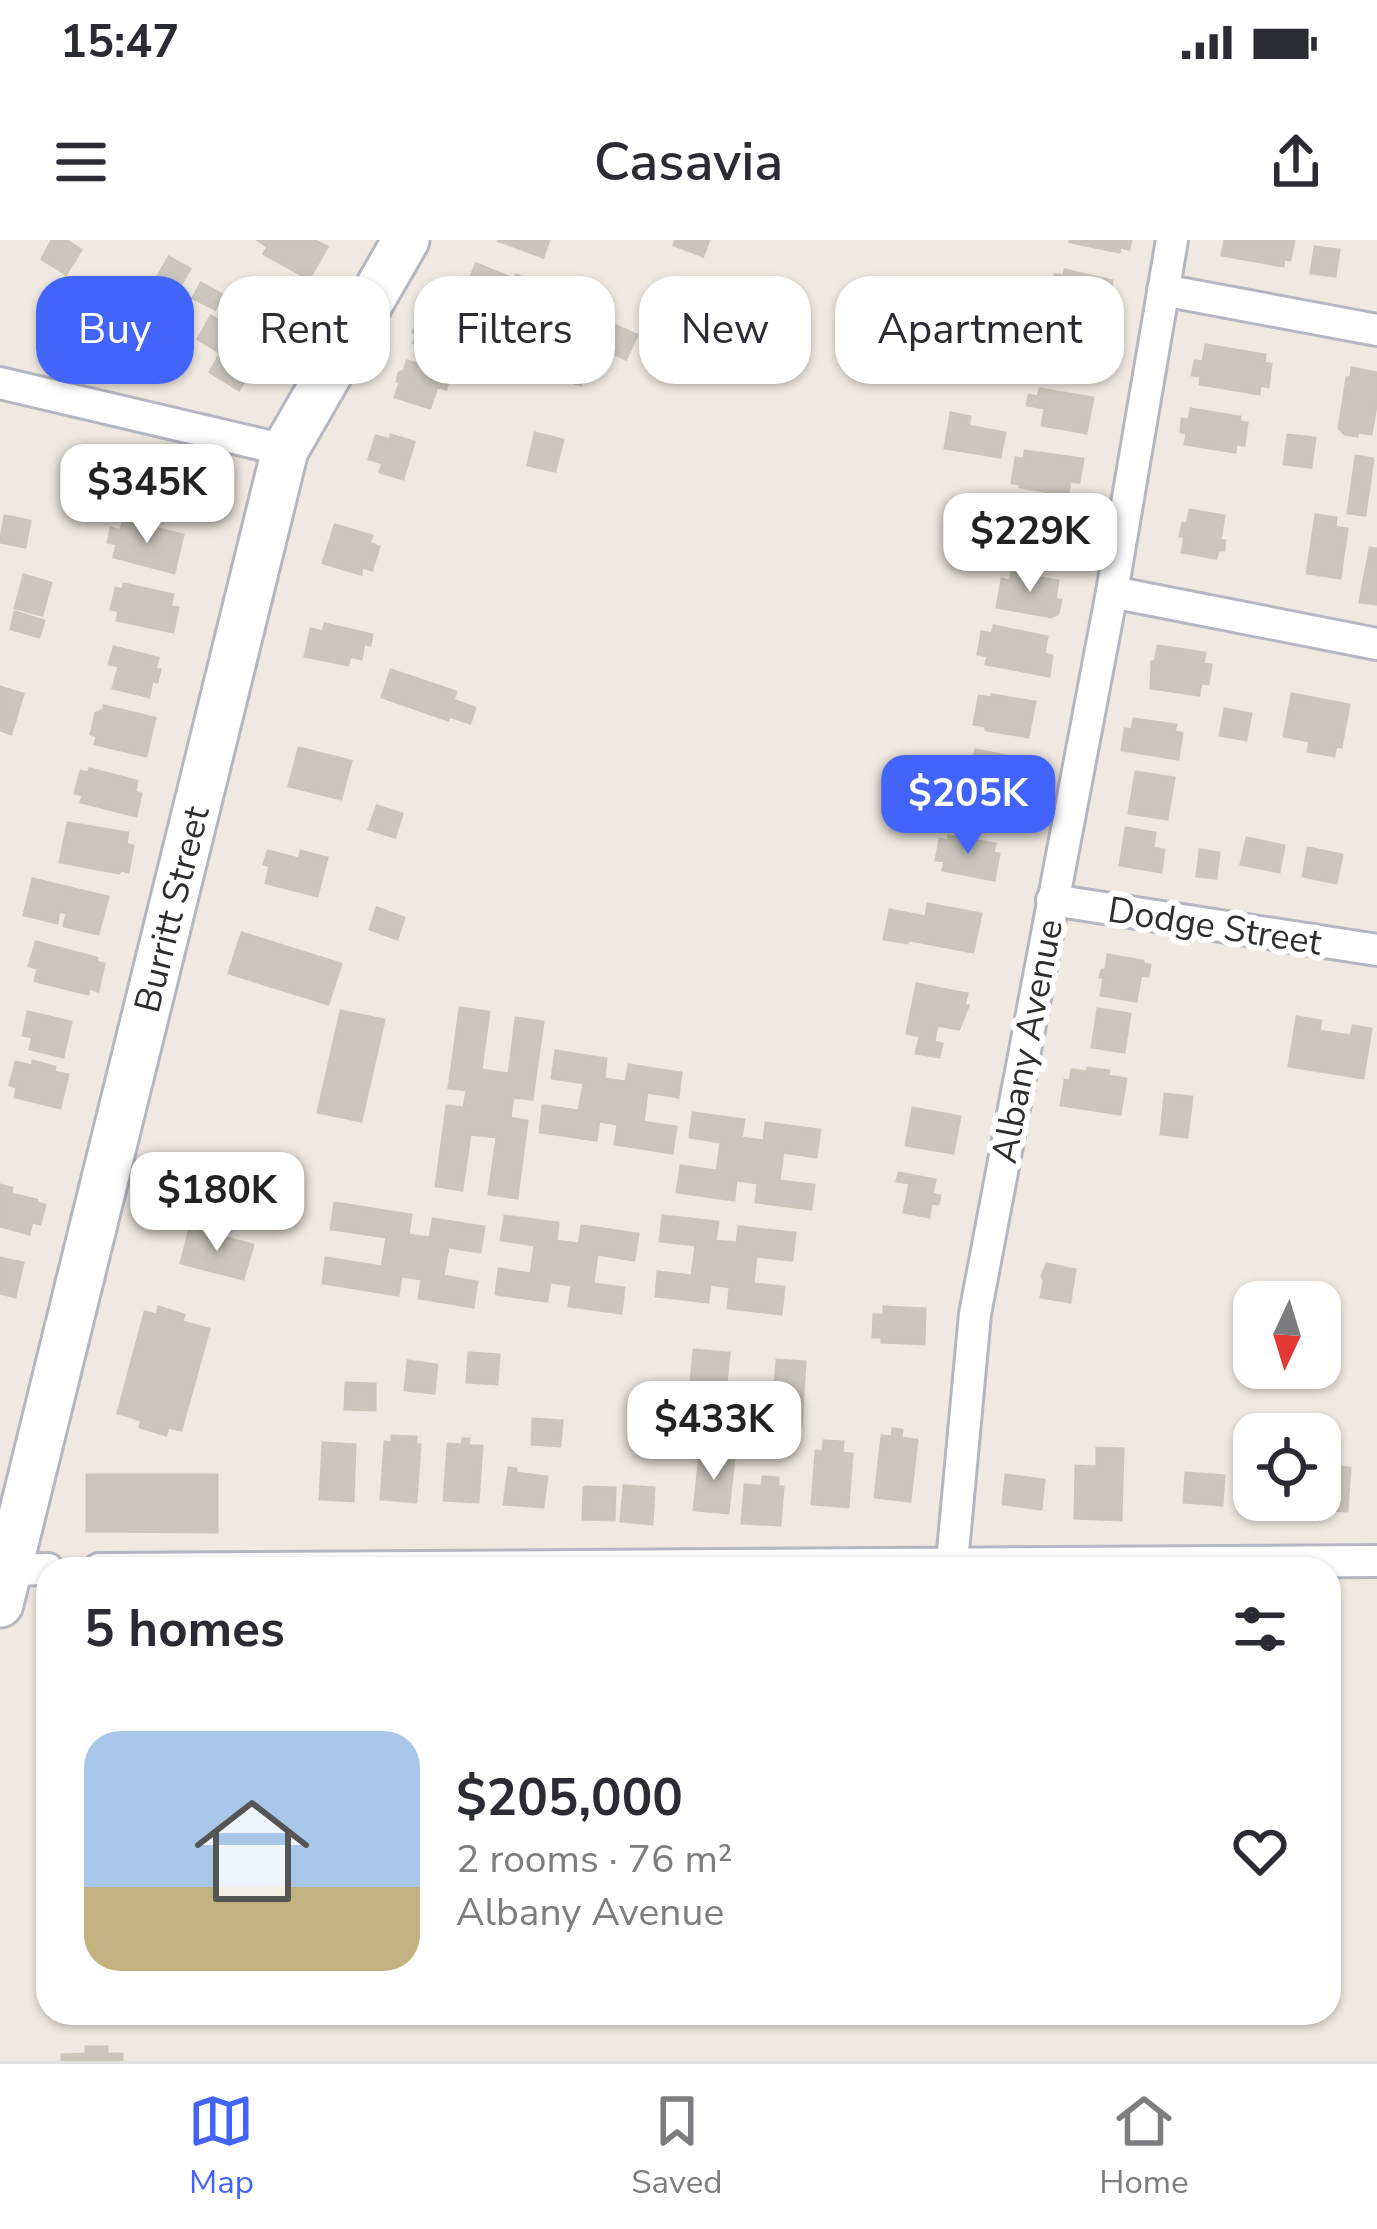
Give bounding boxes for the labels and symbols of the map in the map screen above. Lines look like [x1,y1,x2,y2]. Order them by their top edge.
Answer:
pin: $345K [63,444,231,546]
pin: $229K [946,493,1114,595]
pin: $205K [884,755,1052,857]
street label: Burritt Street [123,801,222,1018]
street label: Dodge Street [1105,885,1325,968]
street label: Albany Avenue [980,915,1075,1167]
pin: $180K [133,1152,301,1254]
north arrow [1233,1281,1341,1389]
pin: $433K [630,1381,798,1483]

